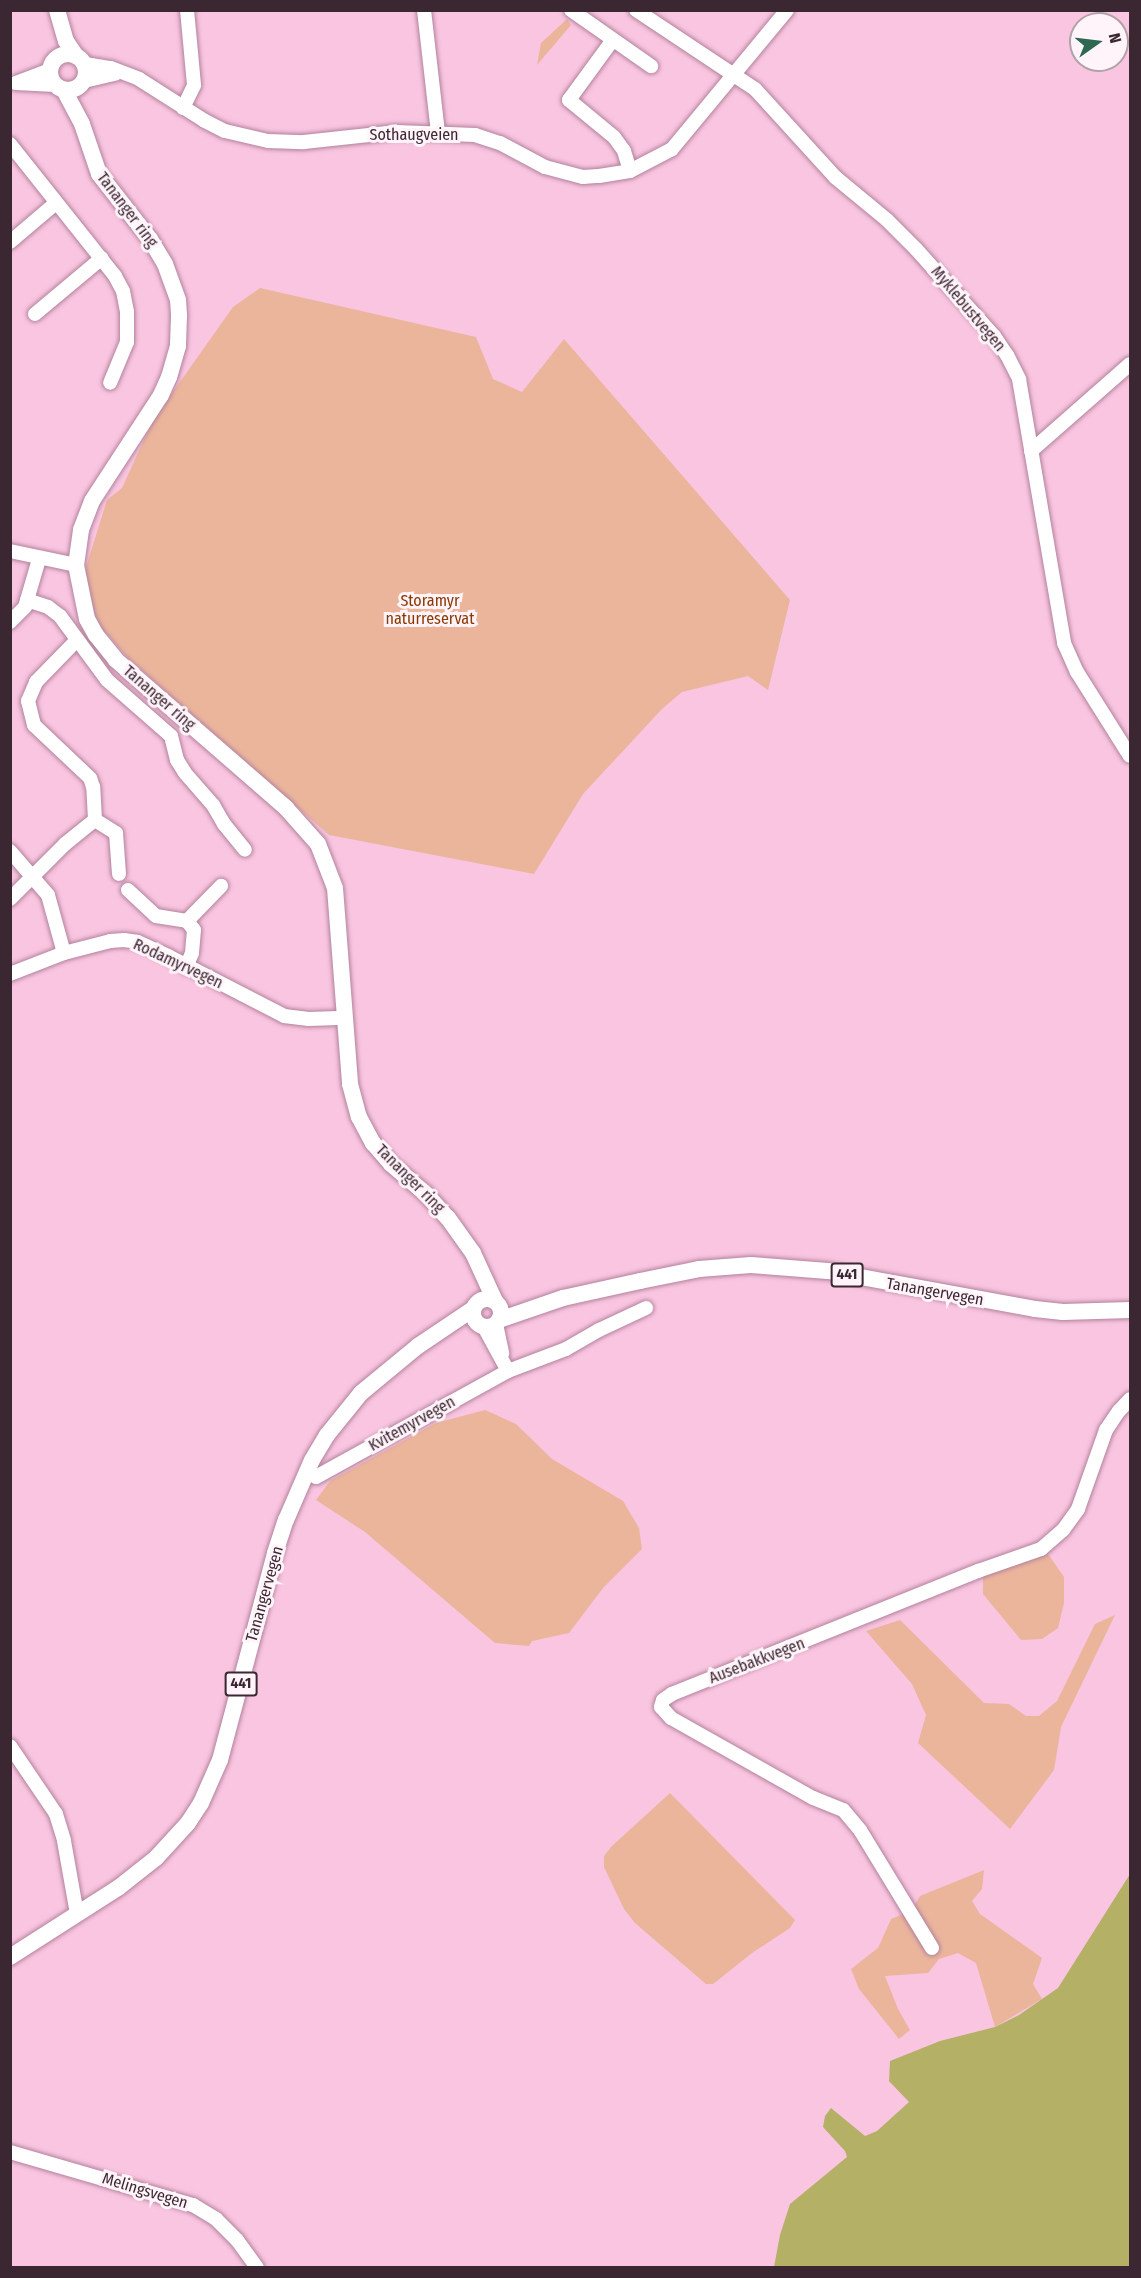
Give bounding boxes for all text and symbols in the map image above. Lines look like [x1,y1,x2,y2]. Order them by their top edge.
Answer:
north arrow [1069,12,1129,72]
text: N [1105,31,1125,45]
street label: Sothaugveien [369,125,459,145]
street label: Tananger ring [92,169,162,251]
street label: Myklebustvegen [927,262,1009,356]
park label: Storamyr naturreservat [386,591,474,629]
street label: Tananger ring [119,661,199,735]
street label: Rodamyrvegen [130,935,226,993]
street label: Tananger ring [372,1141,448,1217]
road number: 441 [830,1263,864,1287]
street label: Tanangervegen [885,1274,985,1310]
street label: Kvitemyrvegen [365,1392,459,1456]
street label: Tanangervegen [242,1544,288,1644]
street label: Ausebakkvegen [706,1634,808,1688]
road number: 441 [224,1672,258,1696]
street label: Melingsvegen [100,2169,190,2213]

